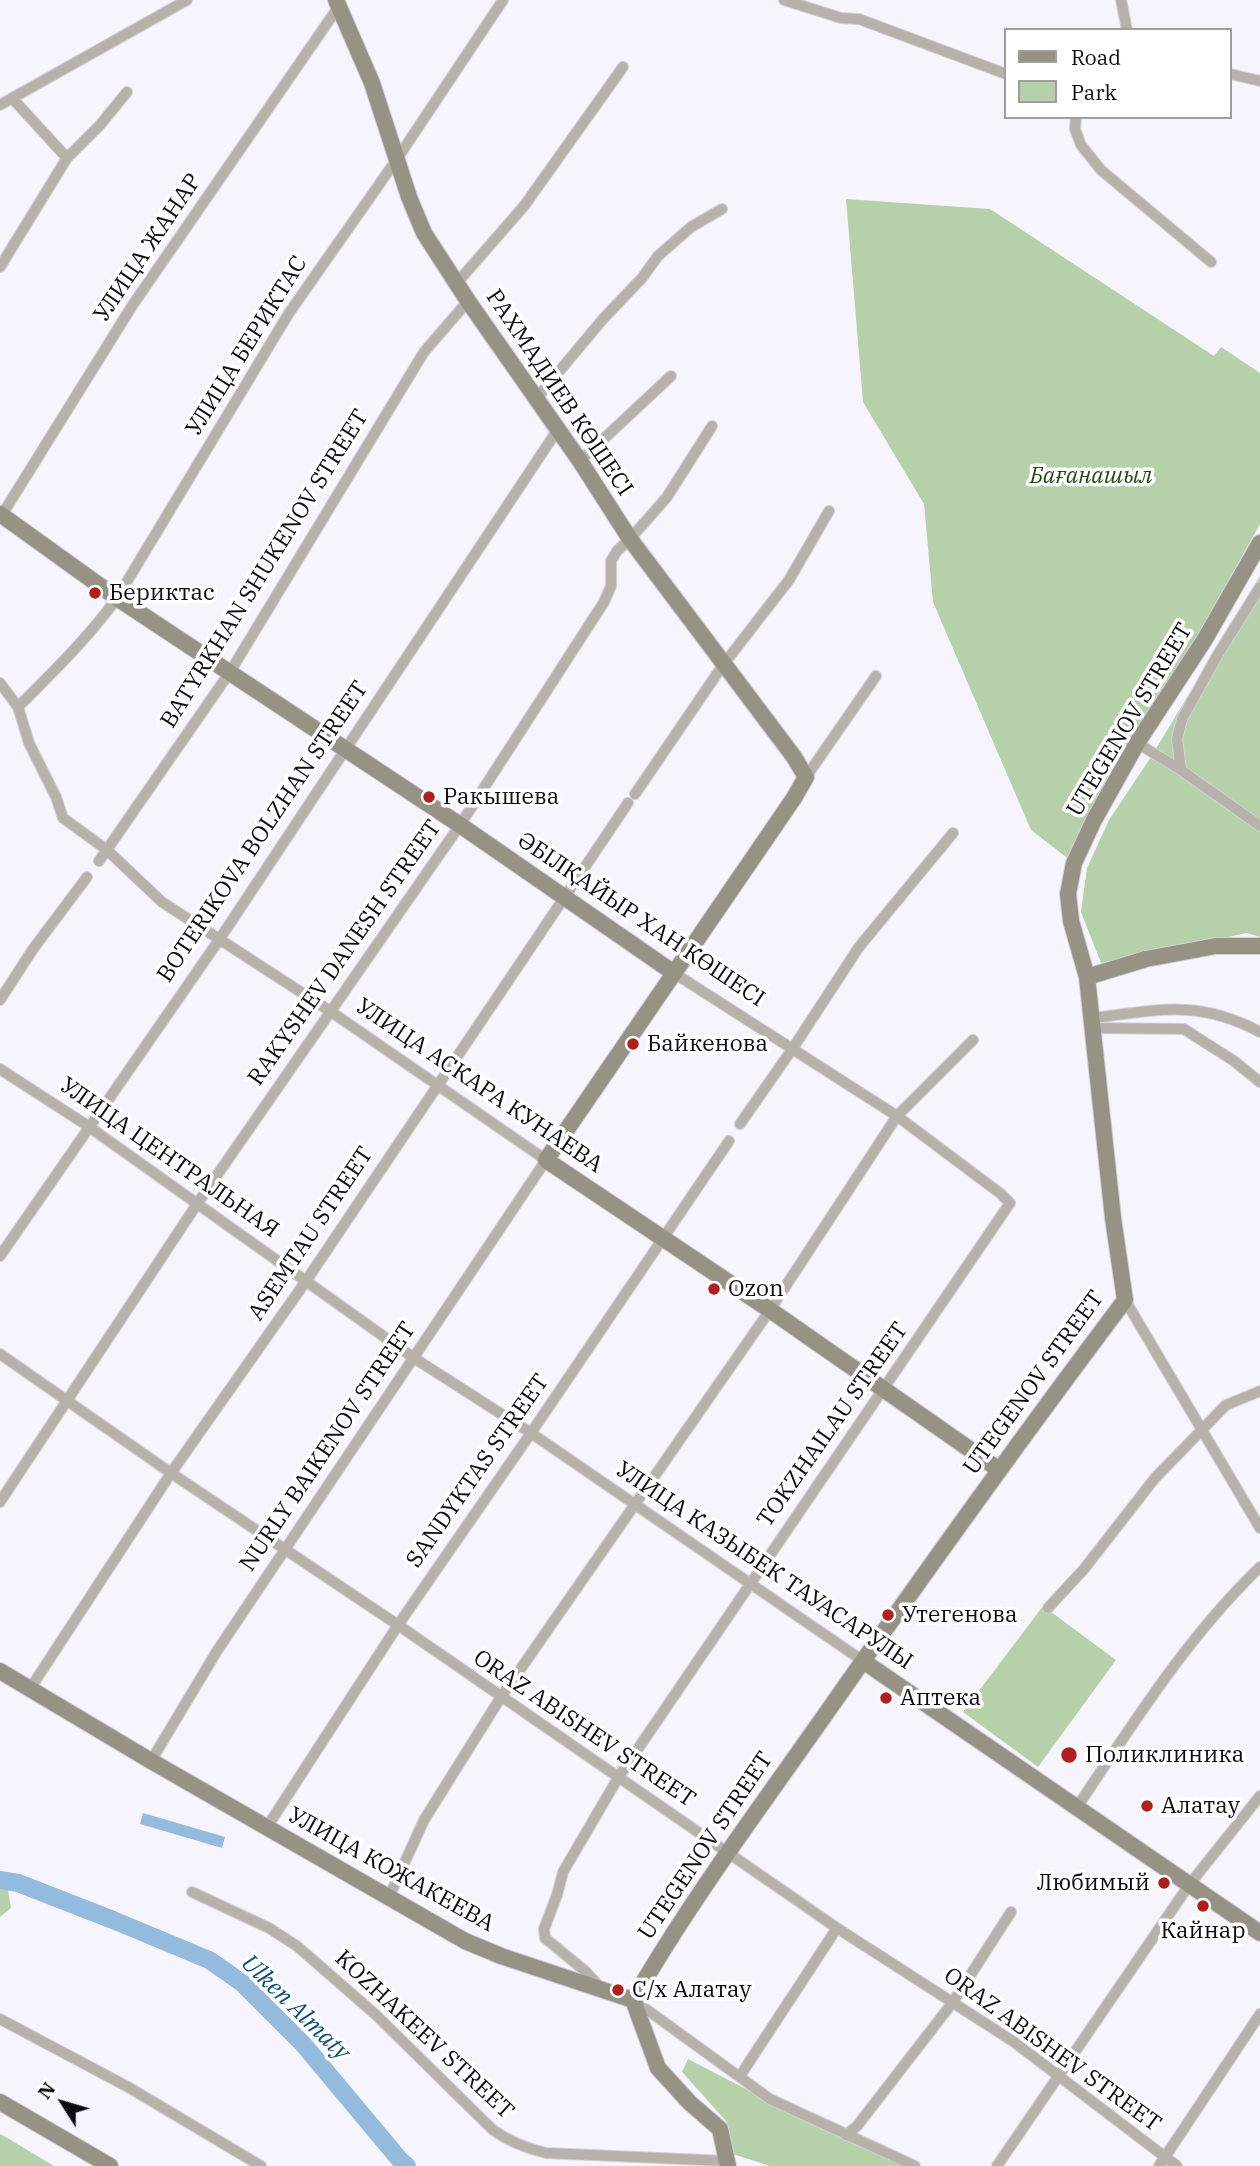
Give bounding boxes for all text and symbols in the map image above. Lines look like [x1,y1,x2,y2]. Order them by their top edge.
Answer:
legend [1004,28,1232,119]
text: Road [1071,43,1121,71]
text: Park [1071,78,1117,106]
street label: УЛИЦА ЖАНАР [88,169,208,327]
street label: УЛИЦА БЕРИКТАС [181,251,313,441]
street label: РАХМАДИЕВ КӨШЕСІ [480,285,638,501]
street label: BATYRKHAN SHUKENOV STREET [155,405,375,733]
park label: Бағанашыл [1030,462,1152,490]
place label: Бериктас [109,579,215,607]
marker: Бериктас [87,585,103,601]
street label: UTEGENOV STREET [1061,618,1199,822]
street label: BOTERIKOVA BOLZHAN STREET [152,676,374,988]
place label: Ракышева [443,783,559,811]
marker: Ракышева [421,789,437,805]
street label: RAKYSHEV DANESH STREET [243,815,447,1091]
street label: ӘБІЛҚАЙЫР ХАН КӨШЕСІ [512,827,770,1013]
street label: УЛИЦА АСКАРА КУНАЕВА [350,993,608,1179]
place label: Байкенова [647,1030,768,1058]
marker: Байкенова [625,1036,641,1052]
street label: УЛИЦА ЦЕНТРАЛЬНАЯ [54,1072,284,1244]
street label: ASEMTAU STREET [243,1142,379,1326]
place label: Ozon [728,1275,784,1303]
marker: Ozon [706,1281,722,1297]
street label: UTEGENOV STREET [958,1286,1110,1480]
street label: NURLY BAIKENOV STREET [234,1317,422,1577]
street label: TOKZHAILAU STREET [752,1317,914,1533]
street label: SANDYKTAS STREET [401,1369,555,1573]
street label: УЛИЦА КАЗЫБЕК ТАУАСАРУЛЫ [610,1456,918,1676]
place label: Утегенова [902,1601,1018,1629]
marker: Утегенова [880,1607,896,1623]
street label: ORAZ ABISHEV STREET [468,1644,700,1814]
place label: Аптека [900,1684,981,1712]
marker: Аптека [878,1690,894,1706]
place label: Поликлиника [1085,1741,1244,1769]
marker: Поликлиника [1059,1745,1079,1765]
street label: UTEGENOV STREET [633,1747,779,1945]
place label: Алатау [1161,1792,1240,1820]
marker: Алатау [1139,1798,1155,1814]
street label: УЛИЦА КОЖАКЕЕВА [283,1802,499,1938]
place label: Любимый [1037,1869,1150,1897]
marker: Любимый [1156,1875,1172,1891]
marker: Кайнар [1195,1898,1211,1914]
place label: Кайнар [1160,1917,1246,1945]
street label: KOZHAKEEV STREET [329,1945,519,2125]
water label: Ulken Almaty [235,1949,355,2067]
street label: ORAZ ABISHEV STREET [938,1962,1166,2138]
place label: С/х Алатау [632,1976,752,2004]
marker: С/х Алатау [610,1982,626,1998]
north arrow [28,2068,98,2138]
text: N [32,2077,60,2104]

